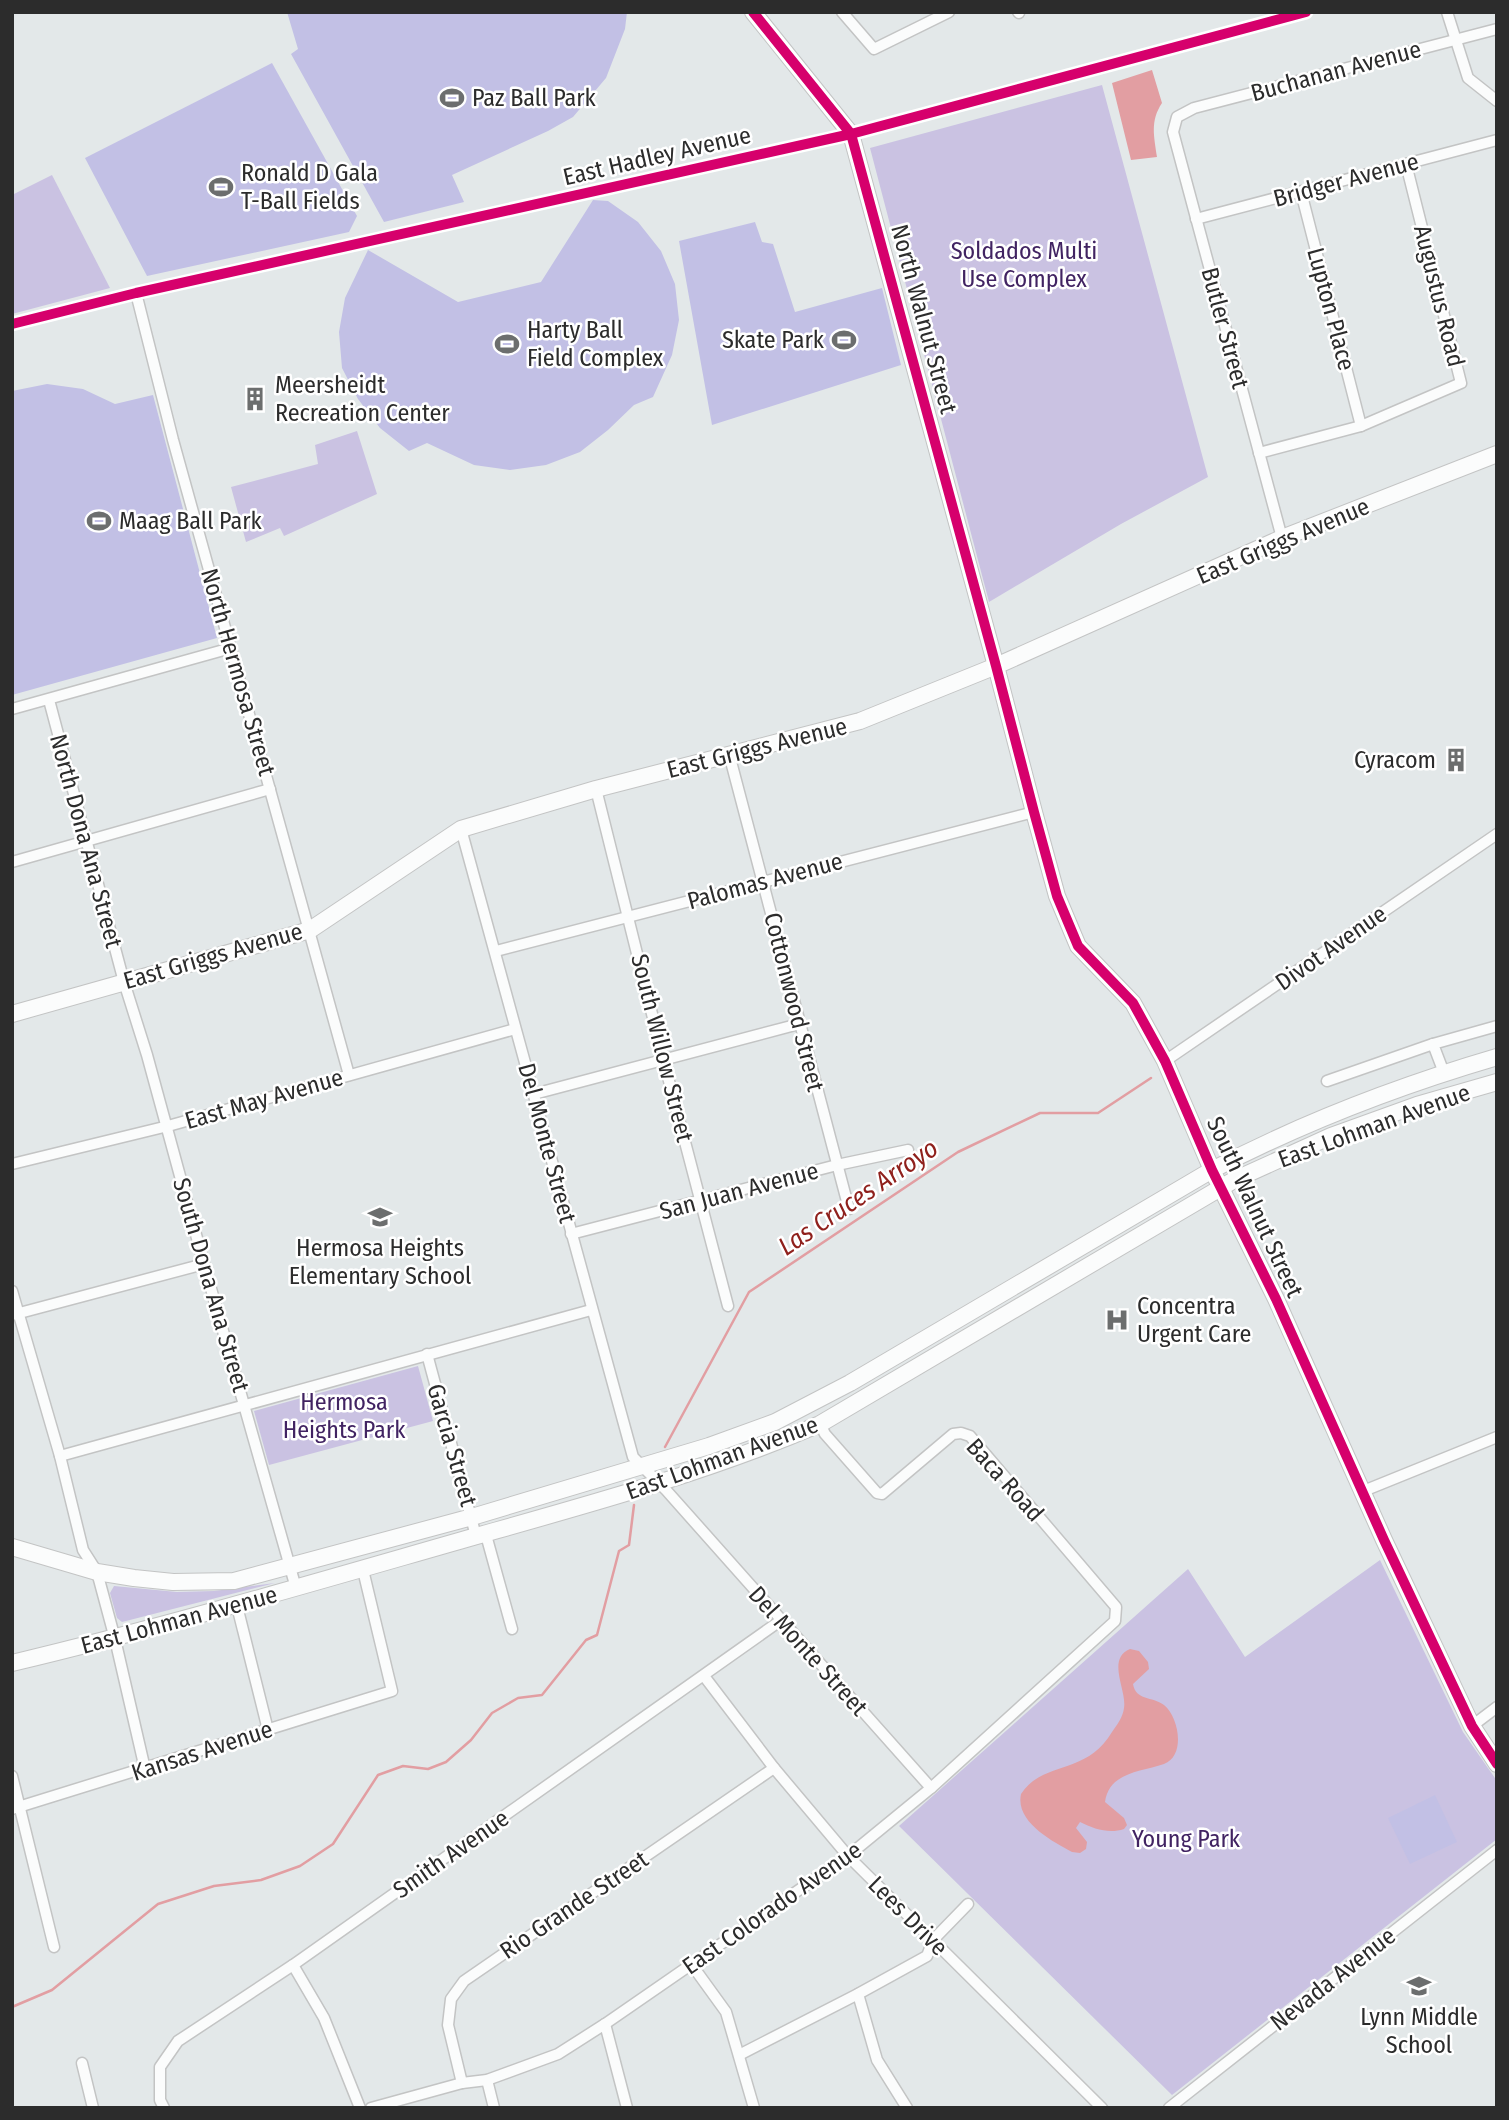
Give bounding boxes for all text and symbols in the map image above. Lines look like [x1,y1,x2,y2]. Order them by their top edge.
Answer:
street label: Buchanan Avenue [1248,35,1424,107]
sports icon: Paz Ball Park [438,84,466,112]
place label: Paz Ball Park [472,84,597,112]
street label: East Hadley Avenue [560,121,754,191]
street label: Bridger Avenue [1270,147,1422,213]
place label: Ronald D Gala T-Ball Fields [241,159,378,215]
sports icon: Ronald D Gala T-Ball Fields [207,173,235,201]
street label: North Walnut Street [885,221,963,417]
street label: Augustus Road [1408,222,1470,370]
park label: Soldados Multi Use Complex [951,237,1097,293]
street label: Lupton Place [1301,245,1361,373]
street label: Butler Street [1195,264,1255,392]
place label: Harty Ball Field Complex [527,316,664,372]
place label: Skate Park [722,326,825,354]
sports icon: Skate Park [830,326,858,354]
sports icon: Harty Ball Field Complex [493,330,521,358]
place label: Meersheidt Recreation Center [275,371,450,427]
building icon: Meersheidt Recreation Center [241,385,269,413]
street label: East Griggs Avenue [1192,492,1374,590]
sports icon: Maag Ball Park [85,507,113,535]
place label: Maag Ball Park [119,507,263,535]
street label: North Hermosa Street [195,565,281,779]
street label: East Griggs Avenue [664,712,850,784]
street label: North Dona Ana Street [44,731,128,951]
place label: Cyracom [1354,746,1436,774]
building icon: Cyracom [1442,746,1470,774]
street label: Palomas Avenue [684,847,846,915]
street label: Divot Avenue [1270,900,1392,996]
street label: Cottonwood Street [758,910,830,1095]
street label: East Griggs Avenue [120,917,306,995]
street label: South Willow Street [625,951,699,1145]
street label: Del Monte Street [512,1060,582,1226]
street label: East May Avenue [182,1063,346,1135]
street label: East Lohman Avenue [1274,1078,1474,1174]
street label: South Walnut Street [1201,1112,1309,1302]
water label: Las Cruces Arroyo [773,1133,944,1262]
street label: San Juan Avenue [657,1156,821,1226]
street label: South Dona Ana Street [167,1175,255,1395]
school or university icon: Hermosa Heights Elementary School [366,1203,394,1231]
place label: Hermosa Heights Elementary School [289,1234,471,1290]
place label: Concentra Urgent Care [1137,1292,1251,1348]
hospital icon: Concentra Urgent Care [1103,1306,1131,1334]
street label: Garcia Street [421,1381,483,1510]
park label: Hermosa Heights Park [283,1388,406,1444]
street label: East Lohman Avenue [622,1410,822,1506]
street label: Baca Road [960,1433,1050,1527]
street label: East Lohman Avenue [78,1580,280,1660]
street label: Del Monte Street [743,1581,873,1721]
street label: Kansas Avenue [128,1715,276,1787]
street label: Smith Avenue [388,1804,514,1904]
park label: Young Park [1132,1825,1241,1853]
street label: East Colorado Avenue [677,1836,867,1980]
street label: Rio Grande Street [495,1845,653,1965]
street label: Lees Drive [863,1871,953,1961]
street label: Nevada Avenue [1265,1922,1401,2036]
school or university icon: Lynn Middle School [1405,1972,1433,2000]
place label: Lynn Middle School [1360,2003,1478,2059]

